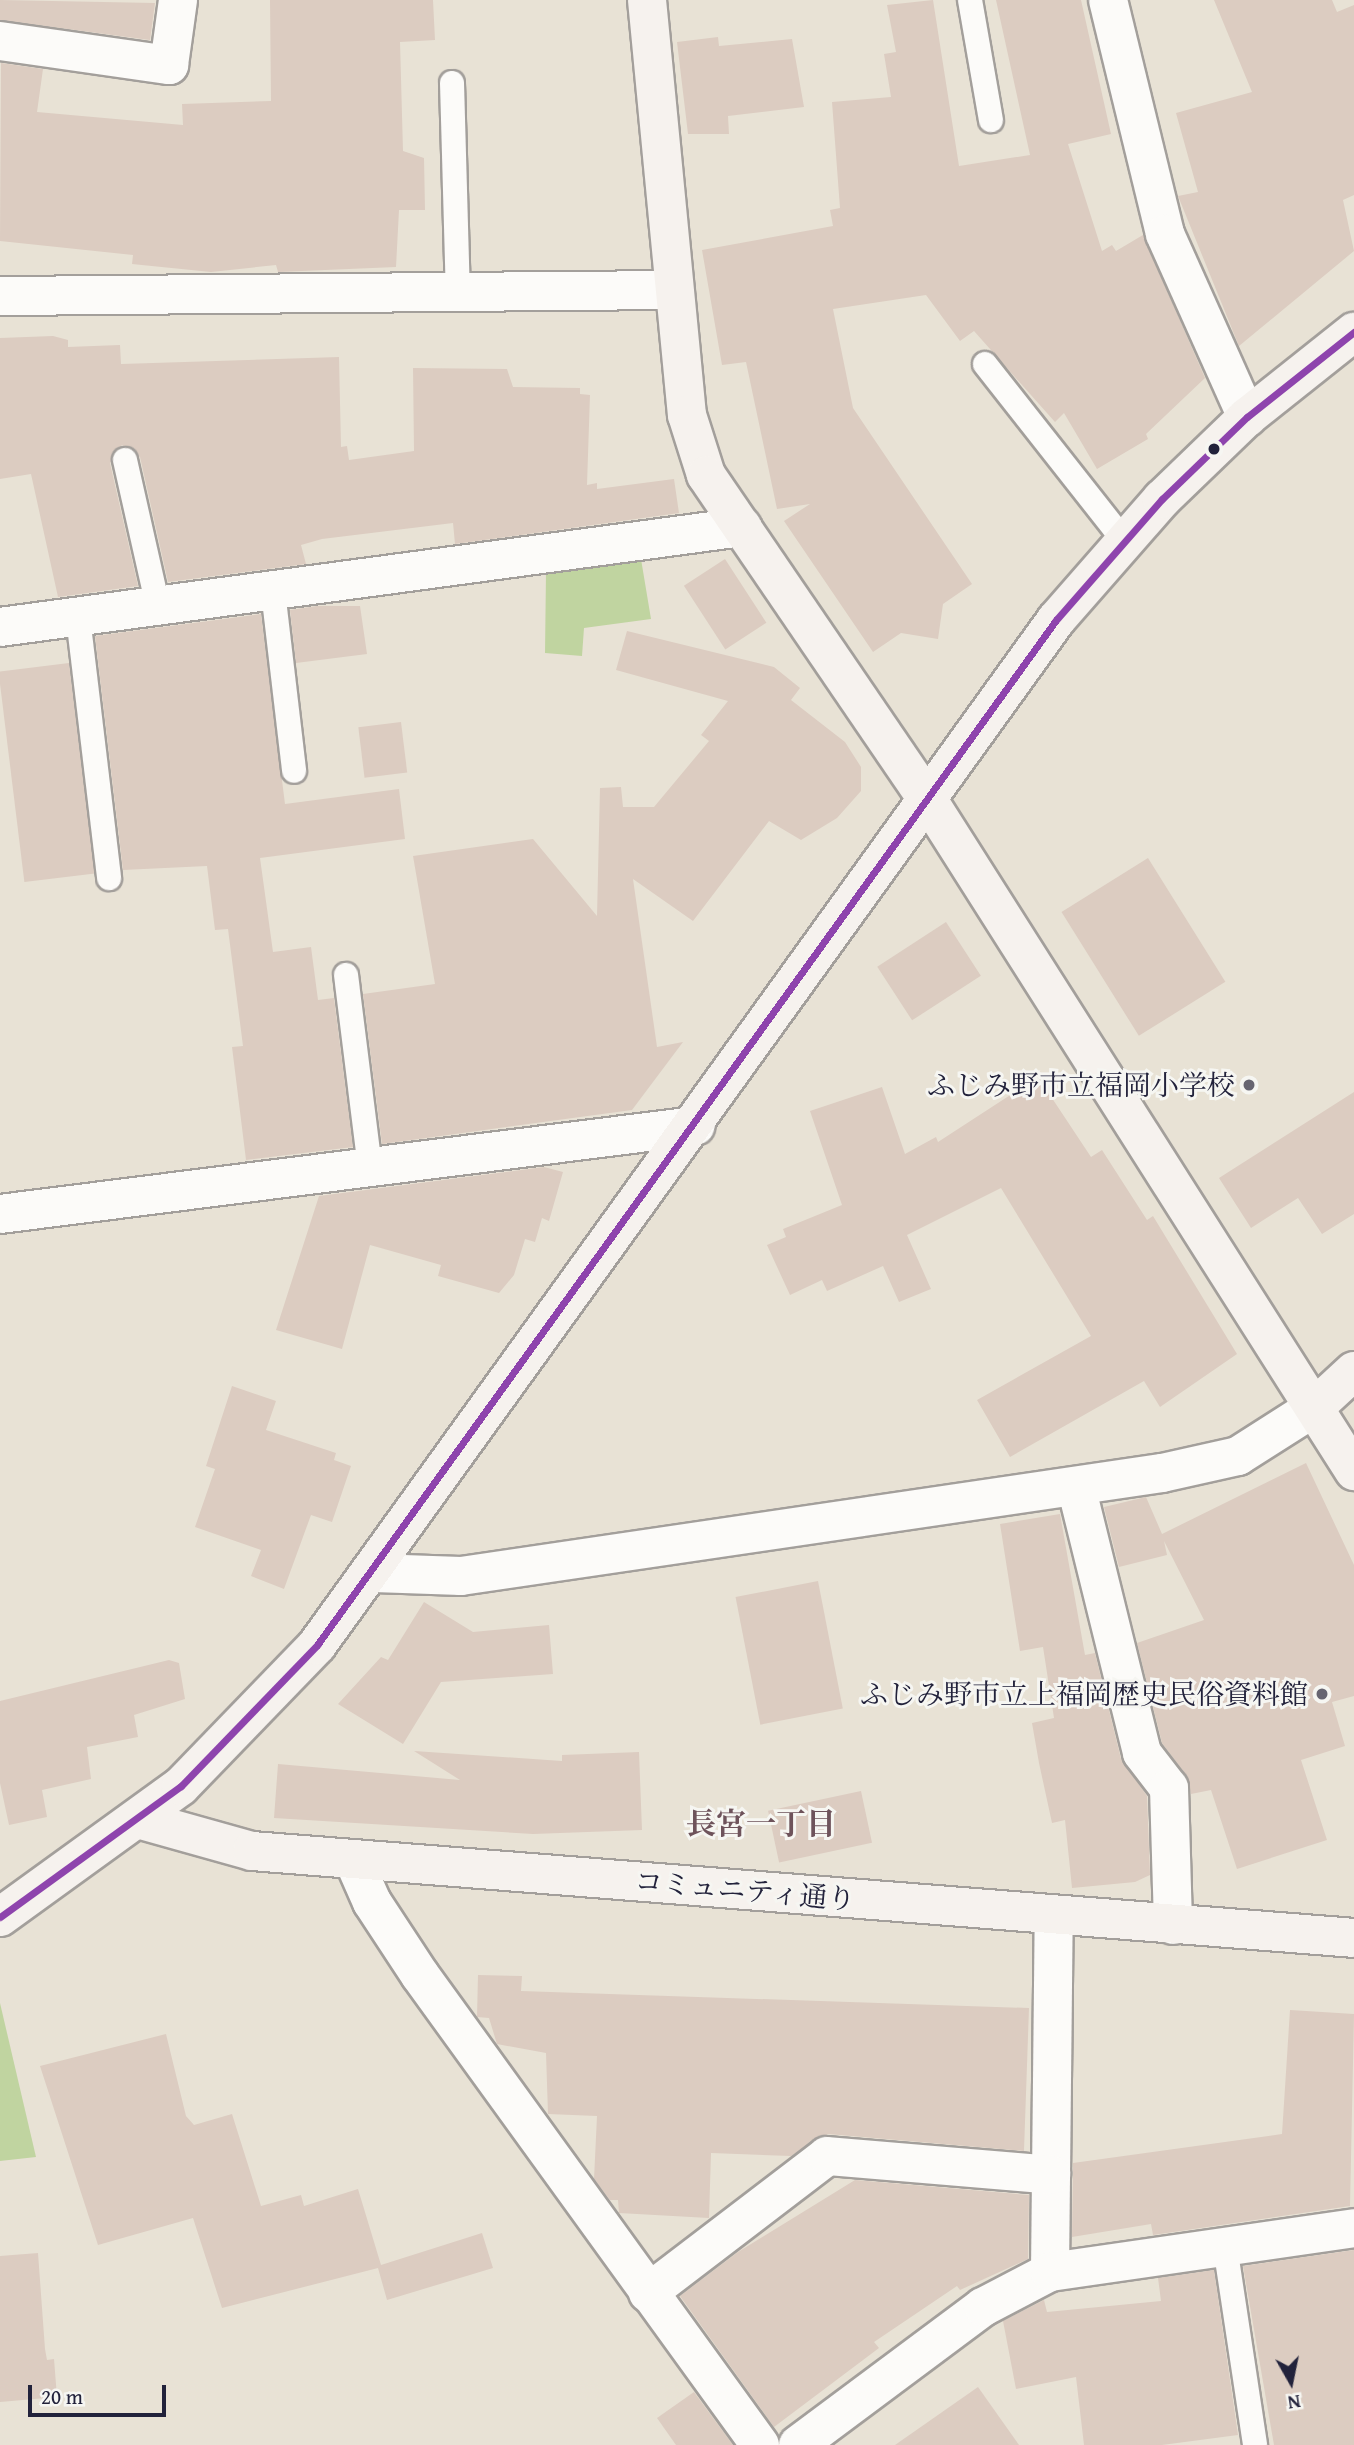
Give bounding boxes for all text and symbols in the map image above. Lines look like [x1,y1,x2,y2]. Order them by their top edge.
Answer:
unlabelled marker [1207,442,1221,456]
place label: ふじみ野市立福岡小学校 [927,1068,1235,1102]
marker: ふじみ野市立福岡小学校 [1241,1077,1257,1093]
place label: ふじみ野市立上福岡歴史民俗資料館 [860,1677,1308,1711]
marker: ふじみ野市立上福岡歴史民俗資料館 [1314,1686,1330,1702]
district label: 長宮一丁目 [686,1805,836,1841]
street label: コミュニティ通り [632,1864,858,1916]
north arrow [1256,2347,1326,2417]
scale bar [32,2372,170,2416]
text: 20 m [41,2381,83,2412]
text: N [1286,2388,1303,2418]

